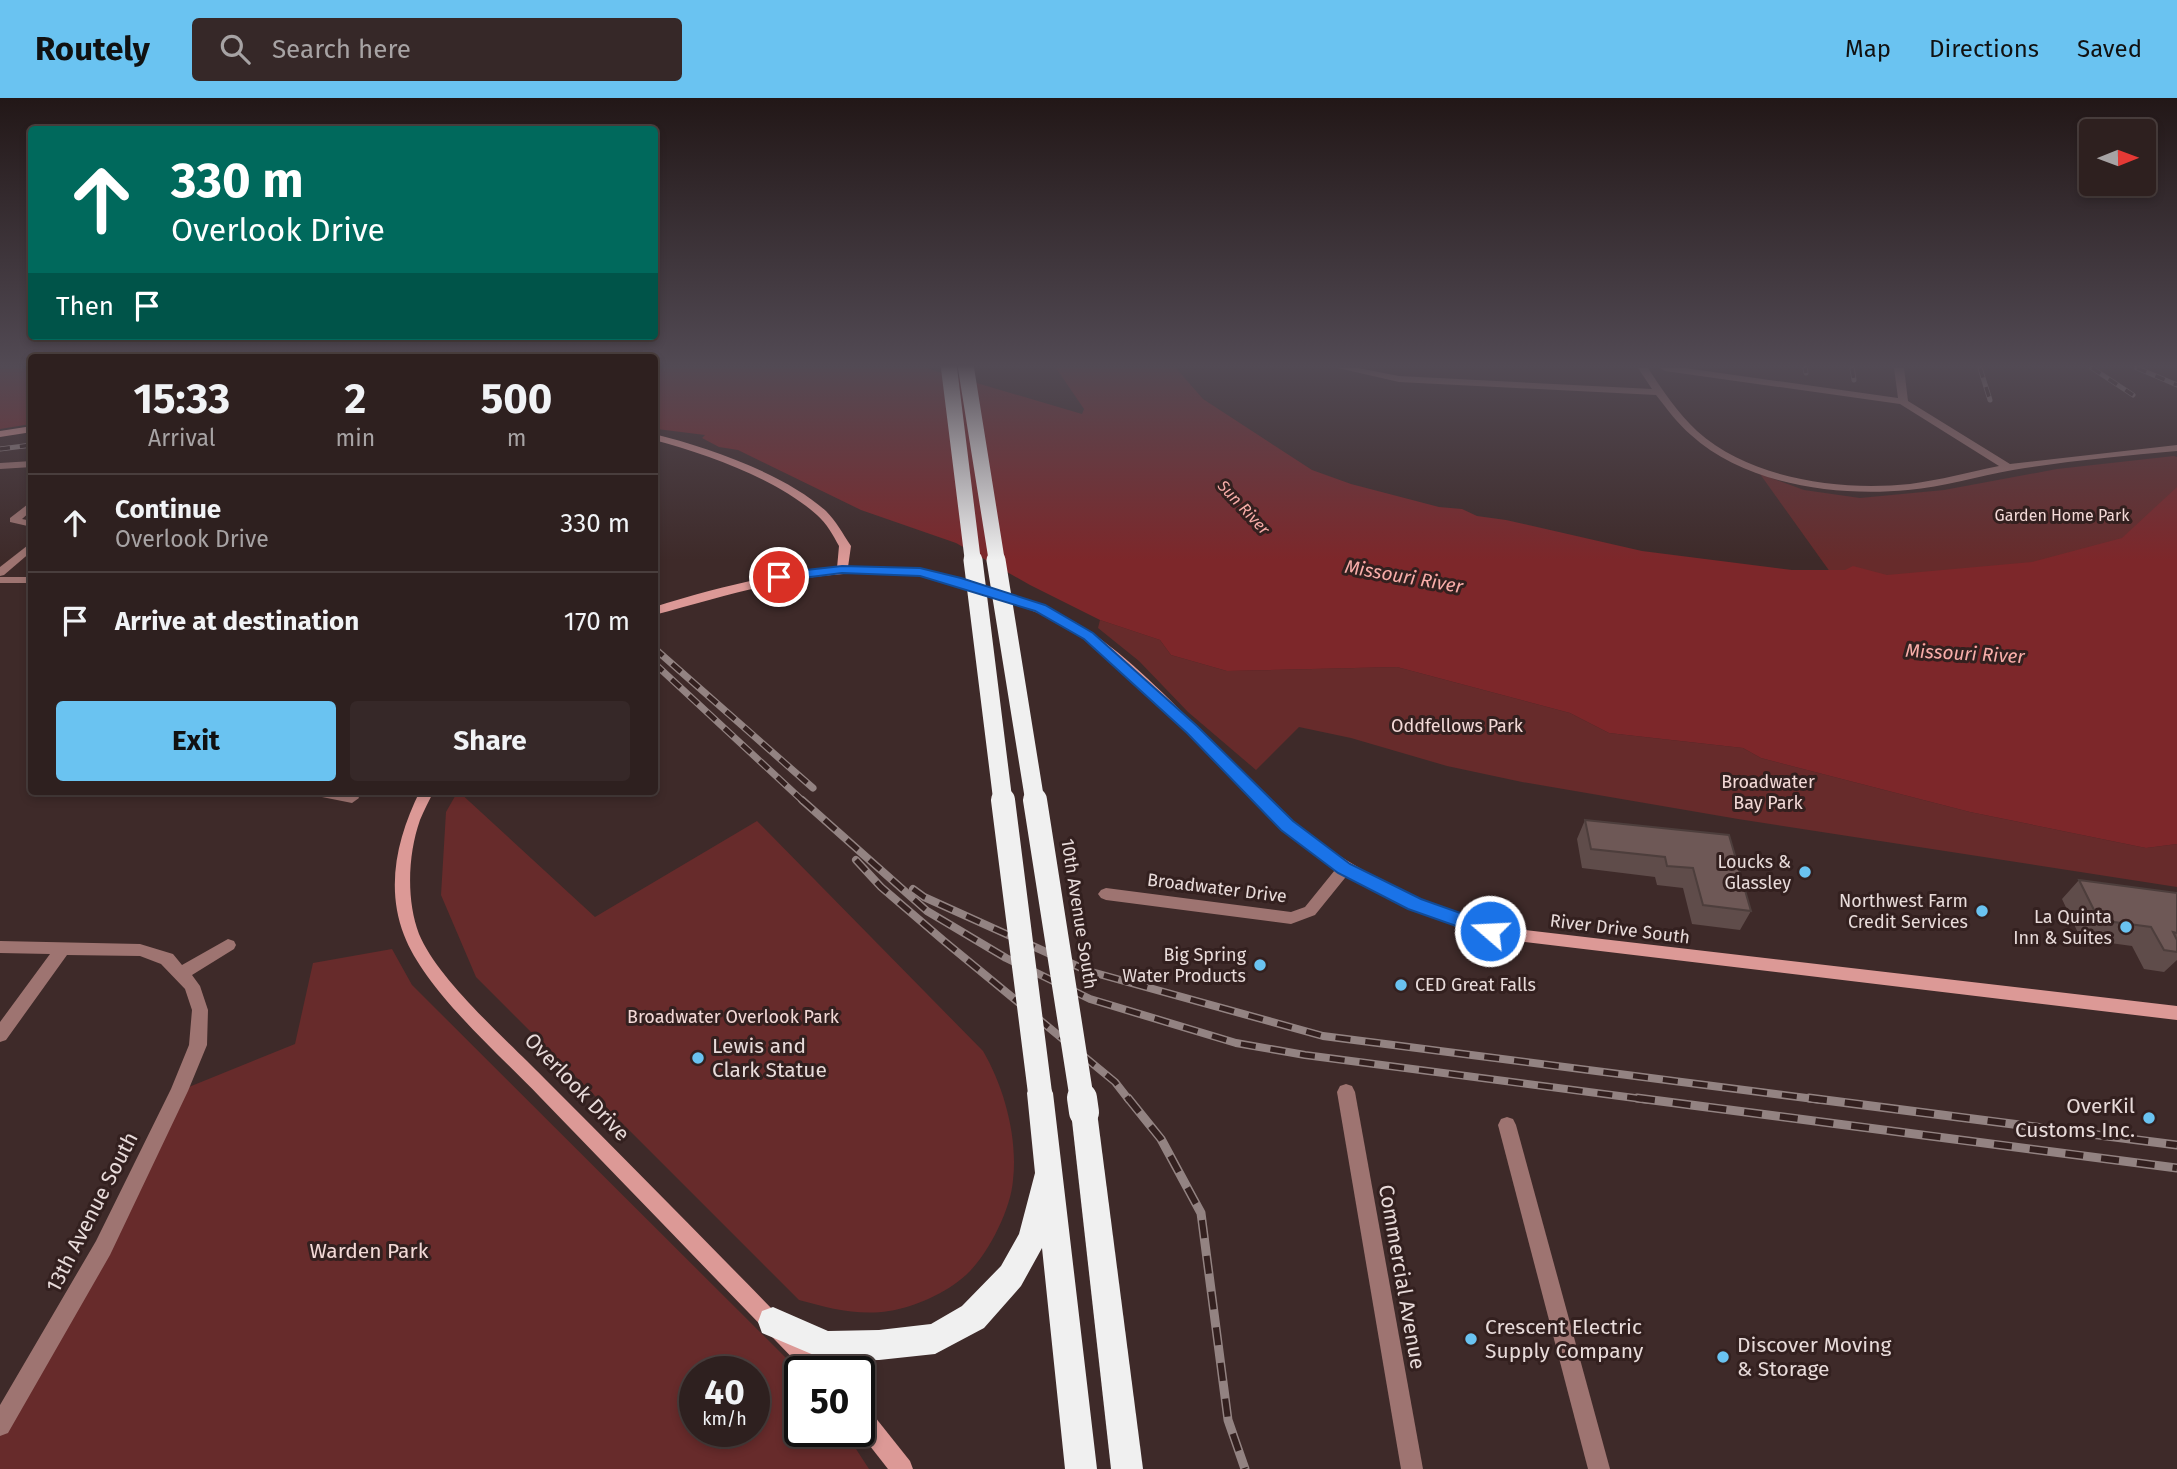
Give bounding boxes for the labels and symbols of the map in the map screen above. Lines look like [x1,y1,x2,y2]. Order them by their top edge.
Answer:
north arrow [2079,119,2156,196]
water label: Sun River [1213,475,1274,539]
park label: Garden Home Park [1995,506,2130,525]
pin [749,547,809,607]
water label: Missouri River [1343,555,1466,598]
water label: Missouri River [1905,639,2026,668]
park label: Oddfellows Park [1391,715,1524,737]
park label: Broadwater Bay Park [1721,771,1815,814]
street label: 10th Avenue South [1056,837,1102,991]
place label: Loucks & Glassley [1717,851,1791,894]
marker: Loucks & Glassley [1797,864,1813,880]
street label: Broadwater Drive [1146,869,1288,907]
place label: Northwest Farm Credit Services [1839,890,1968,933]
position arrow [1453,894,1527,968]
marker: Northwest Farm Credit Services [1974,903,1990,919]
place label: La Quinta Inn & Suites [2013,906,2112,949]
street label: River Drive South [1549,909,1691,949]
marker: La Quinta Inn & Suites [2118,919,2134,935]
place label: Big Spring Water Products [1122,944,1247,987]
marker: Big Spring Water Products [1252,957,1268,973]
place label: CED Great Falls [1415,974,1536,996]
marker: CED Great Falls [1393,977,1409,993]
park label: Broadwater Overlook Park [627,1006,840,1028]
street label: Overlook Drive [519,1027,635,1147]
place label: Lewis and Clark Statue [712,1033,827,1083]
marker: Lewis and Clark Statue [690,1050,706,1066]
place label: OverKil Customs Inc. [2015,1093,2135,1143]
marker: OverKil Customs Inc. [2141,1110,2157,1126]
street label: 13th Avenue South [40,1128,144,1296]
street label: Commercial Avenue [1373,1183,1431,1371]
park label: Warden Park [310,1238,429,1264]
place label: Crescent Electric Supply Company [1485,1314,1644,1364]
marker: Crescent Electric Supply Company [1463,1331,1479,1347]
place label: Discover Moving & Storage [1737,1332,1891,1382]
marker: Discover Moving & Storage [1715,1349,1731,1365]
speed limit sign: 50 [784,1356,875,1447]

